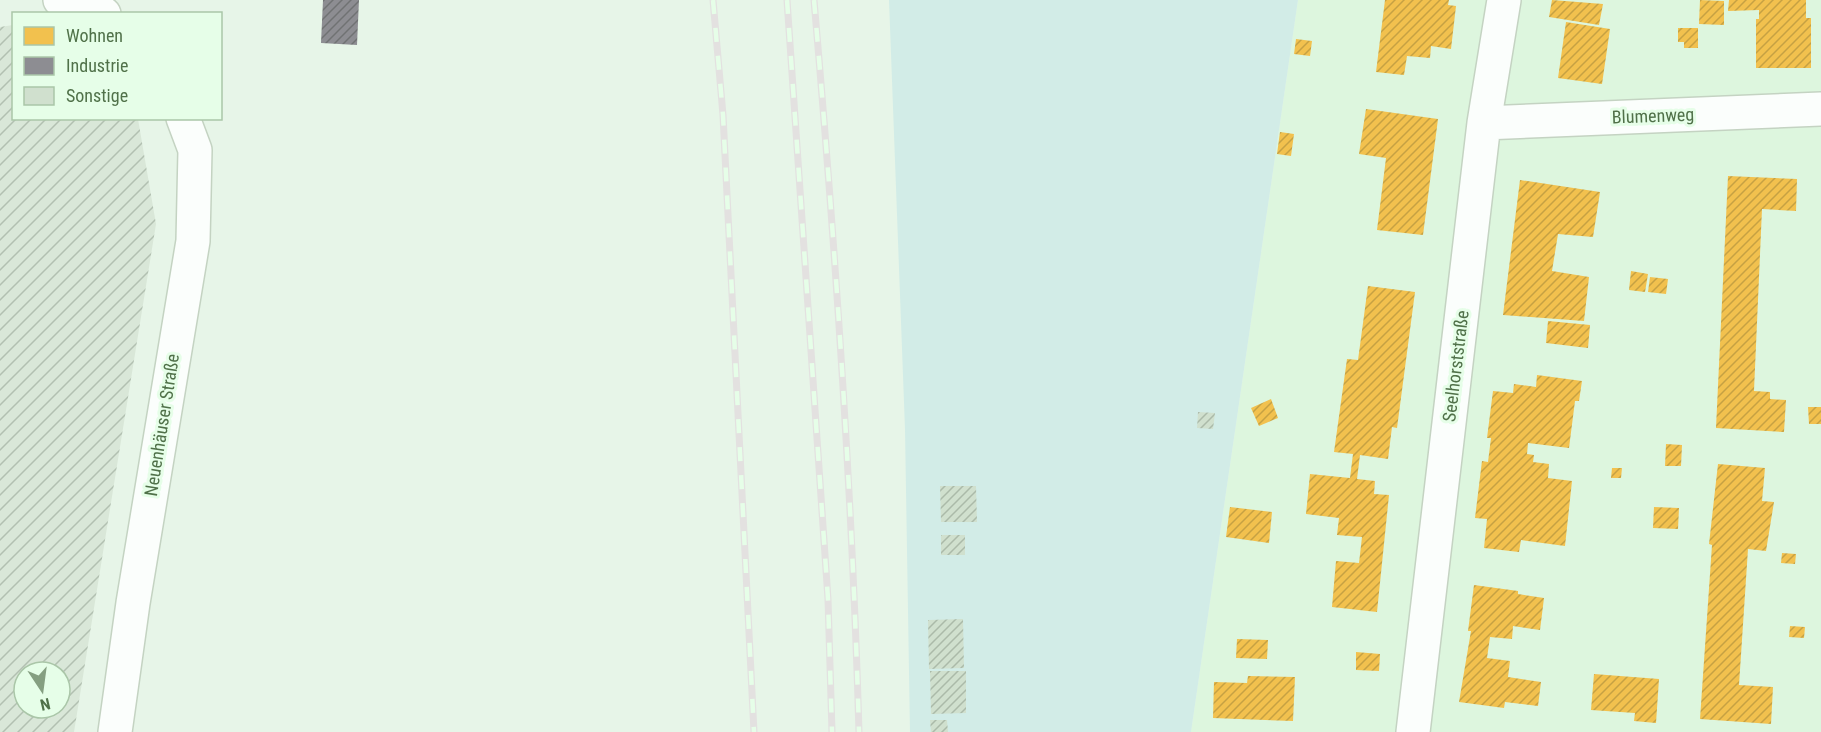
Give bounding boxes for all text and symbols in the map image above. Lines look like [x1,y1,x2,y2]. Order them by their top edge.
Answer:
legend [12,12,222,120]
text: Wohnen [66,25,123,46]
text: Industrie [66,55,128,76]
text: Sonstige [66,85,128,106]
street label: Blumenweg [1611,104,1695,127]
street label: Seelhorststraße [1438,309,1473,423]
street label: Neuenhäuser Straße [140,352,183,498]
north arrow [12,660,72,720]
text: N [38,694,52,714]

